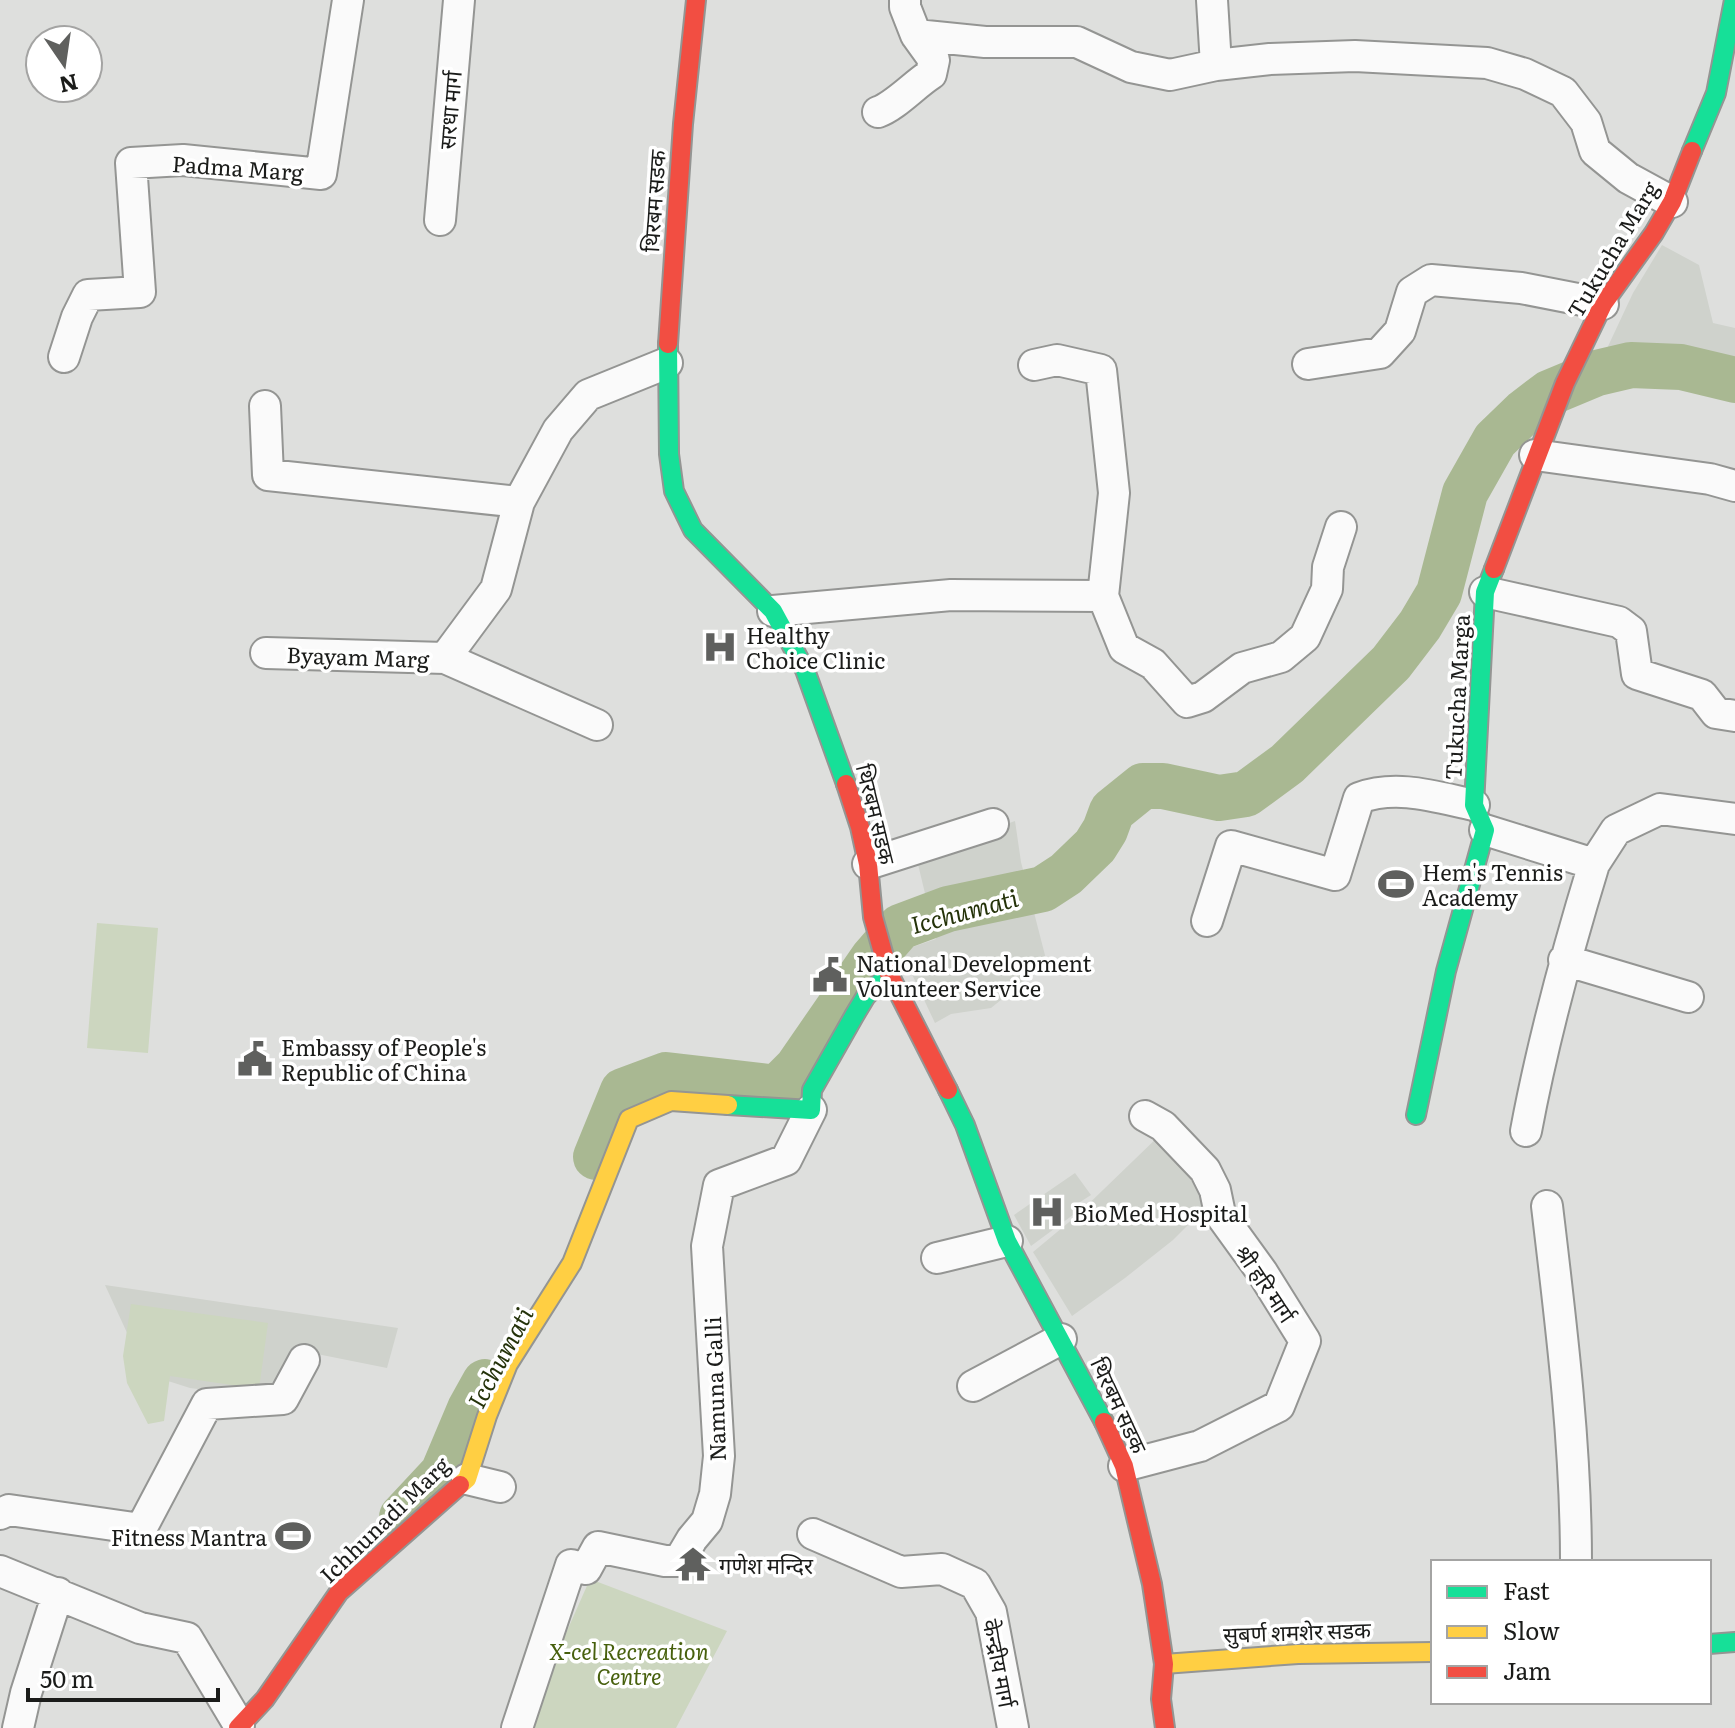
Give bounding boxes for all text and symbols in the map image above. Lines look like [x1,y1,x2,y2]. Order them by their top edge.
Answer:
north arrow [24,24,104,104]
text: N [56,67,82,103]
street label: सरधा मार्ग [429,68,469,151]
street label: Padma Marg [171,146,306,188]
street label: थिरबम सडक [633,148,673,253]
street label: Tukucha Marg [1558,174,1666,324]
street label: Tukucha Marga [1435,613,1477,781]
place label: Healthy Choice Clinic [746,618,885,676]
hospital icon: Healthy Choice Clinic [701,628,739,666]
street label: Byayam Marg [286,637,431,675]
street label: थिरबम सडक [849,760,906,869]
place label: Hem's Tennis Academy [1422,855,1563,913]
sports icon: Hem's Tennis Academy [1377,865,1415,903]
water label: Icchumati [906,879,1022,941]
place label: National Development Volunteer Service [856,946,1092,1004]
public building icon: National Development Volunteer Service [811,956,849,994]
place label: Embassy of People's Republic of China [281,1030,486,1088]
public building icon: Embassy of People's Republic of China [236,1040,274,1078]
hospital icon: BioMed Hospital [1028,1193,1066,1231]
place label: BioMed Hospital [1073,1196,1248,1229]
street label: श्री हरि मार्ग [1228,1237,1305,1329]
water label: Icchumati [458,1300,540,1414]
street label: Namuna Galli [695,1316,733,1462]
street label: थिरबम सडक [1083,1352,1157,1459]
street label: Ichhunadi Marg [312,1448,457,1590]
sports icon: Fitness Mantra [274,1517,312,1555]
place label: Fitness Mantra [111,1520,267,1553]
temple icon: गणेश मन्दिर [674,1545,712,1583]
place label: गणेश मन्दिर [719,1548,814,1581]
legend [1431,1560,1711,1704]
text: Fast [1503,1572,1550,1607]
street label: सुबर्ण शमशेर सडक [1223,1612,1373,1650]
text: Slow [1503,1612,1560,1647]
street label: केन्द्रीय मार्ग [975,1616,1025,1711]
park label: X-cel Recreation Centre [549,1634,709,1692]
scale bar [28,1652,218,1702]
text: Jam [1503,1652,1551,1687]
text: 50 m [40,1660,94,1695]

